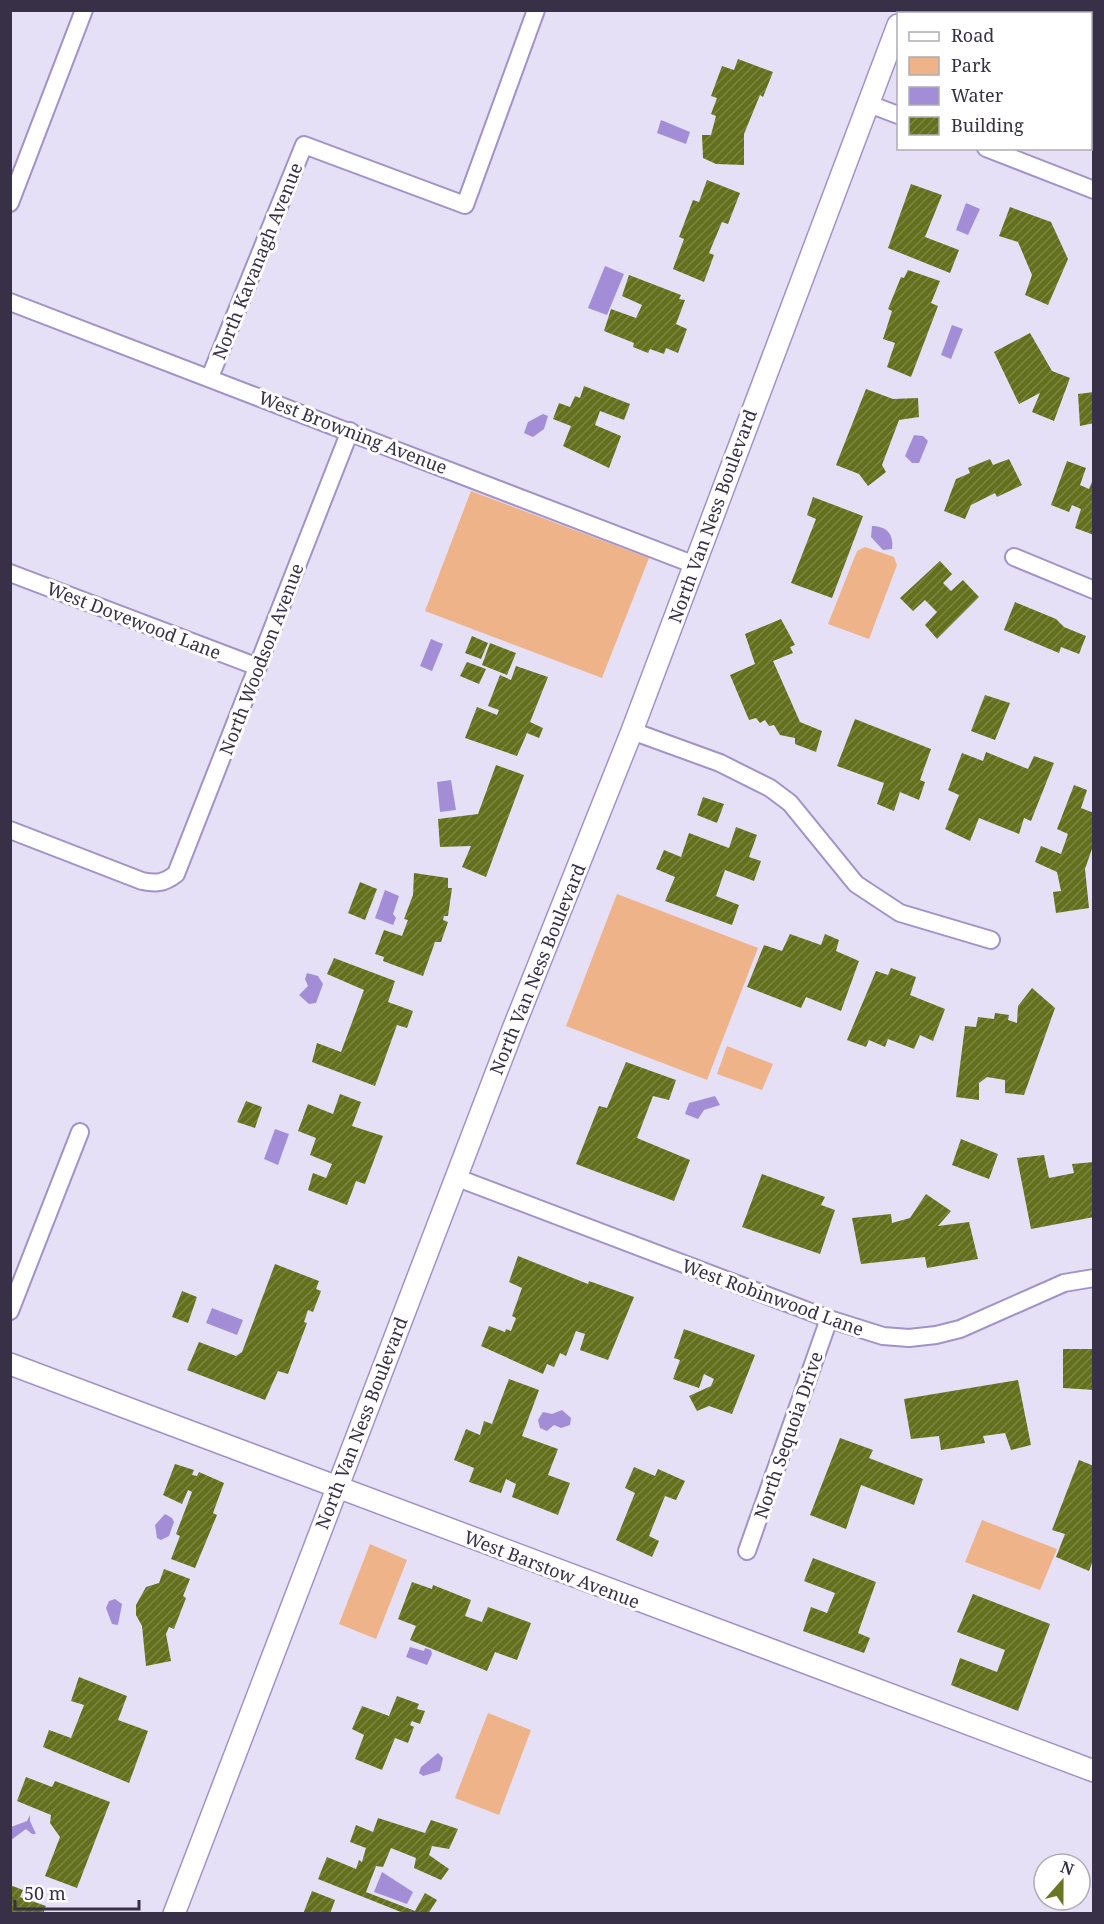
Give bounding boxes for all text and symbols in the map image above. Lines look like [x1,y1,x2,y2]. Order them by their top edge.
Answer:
legend [897,12,1092,150]
text: Road [951,23,994,47]
text: Park [951,53,991,77]
text: Water [951,83,1004,107]
text: Building [951,113,1024,137]
street label: North Kavanagh Avenue [207,159,307,363]
street label: West Browning Avenue [255,385,451,479]
street label: North Van Ness Boulevard [662,406,762,626]
street label: North Woodson Avenue [213,560,309,758]
street label: West Dovewood Lane [43,576,225,664]
street label: North Van Ness Boulevard [484,860,590,1078]
street label: West Robinwood Lane [679,1253,867,1341]
street label: North Van Ness Boulevard [309,1313,413,1533]
street label: North Sequoia Drive [748,1348,828,1522]
street label: West Barstow Avenue [461,1524,643,1614]
north arrow [1032,1852,1092,1912]
text: N [1058,1855,1078,1881]
scale bar [15,1873,140,1911]
text: 50 m [24,1881,66,1905]

